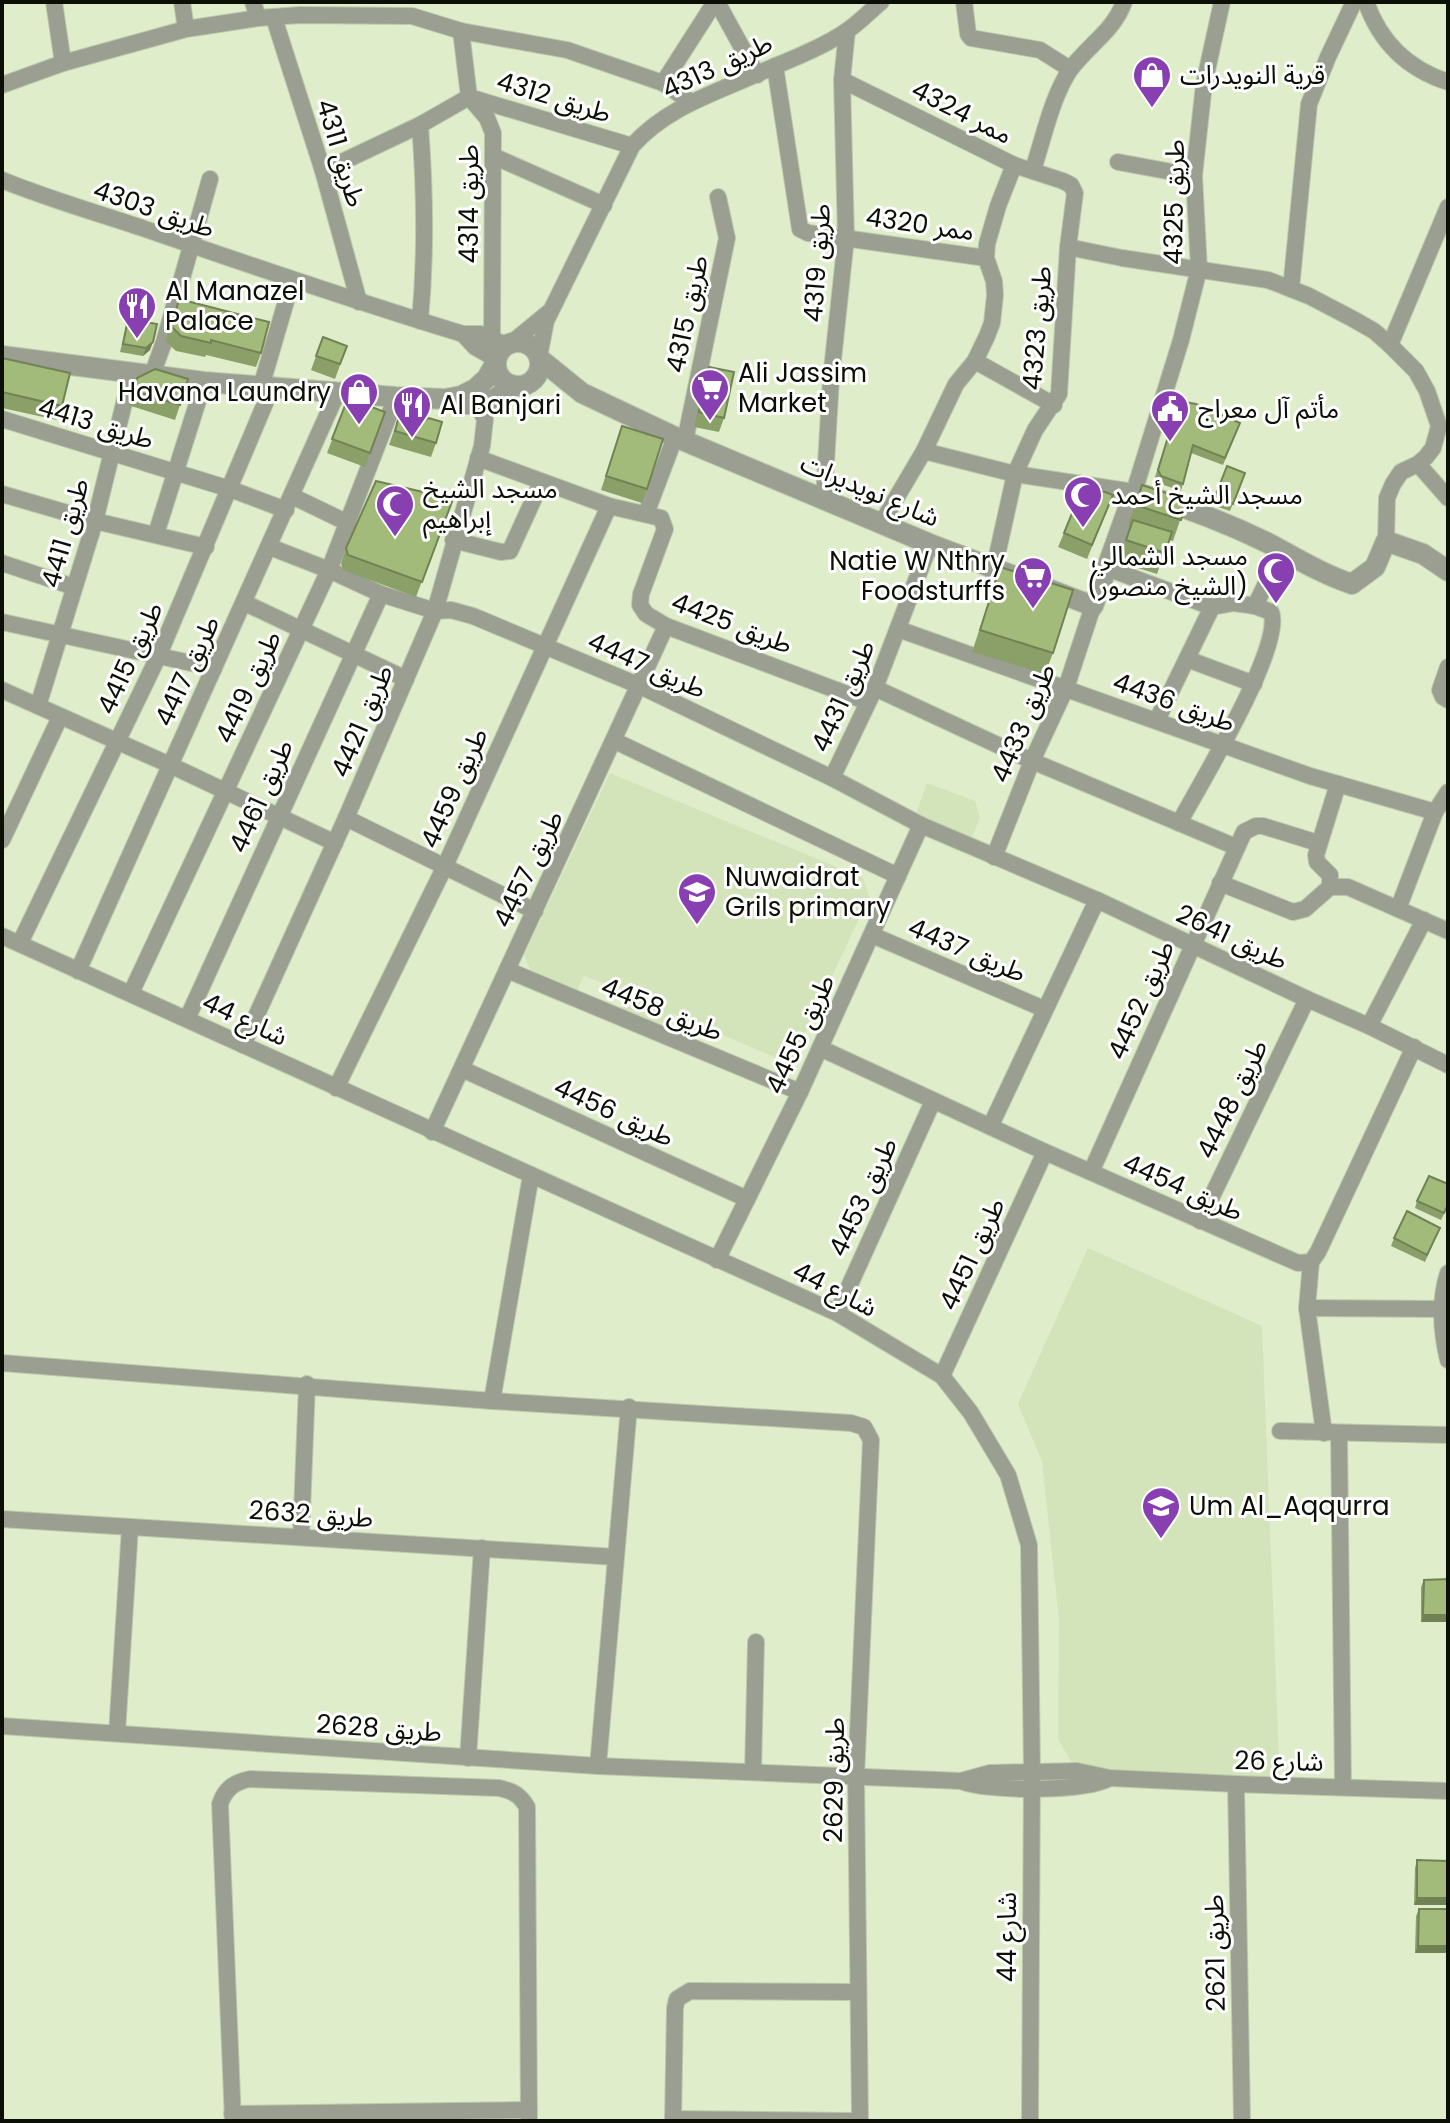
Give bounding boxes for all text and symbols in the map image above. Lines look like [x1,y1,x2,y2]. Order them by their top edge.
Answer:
street label: طريق 4313 [656,25,778,107]
shop icon: قرية النويدرات [1131,54,1173,109]
place label: قرية النويدرات [1180,57,1325,93]
street label: طريق 4312 [492,63,616,131]
street label: ممر 4324 [905,71,1019,153]
street label: طريق 4311 [308,95,374,211]
street label: طريق 4325 [1155,139,1193,265]
street label: طريق 4314 [451,144,487,264]
street label: طريق 4303 [88,171,220,247]
street label: ممر 4320 [864,199,976,249]
street label: طريق 4319 [795,202,839,324]
street label: طريق 4315 [657,252,717,376]
street label: طريق 4323 [1014,264,1060,392]
place label: Al Manazel Palace [165,273,304,339]
restaurant icon: Al Manazel Palace [116,285,158,340]
place label: Ali Jassim Market [738,355,867,421]
supermarket icon: Ali Jassim Market [689,367,731,422]
shop icon: Havana Laundry [338,371,380,426]
place label: Havana Laundry [118,374,331,410]
restaurant icon: Al Banjari [391,384,433,439]
place label: Al Banjari [440,387,561,423]
street label: طريق 4413 [34,388,158,458]
public building icon: مأتم آل معراج [1149,388,1191,443]
place label: مأتم آل معراج [1198,391,1339,429]
street label: شارع نويديرات [794,445,945,536]
place label: مسجد الشيخ إبراهيم [423,471,558,539]
street label: طريق 4411 [32,474,98,592]
mosque icon: مسجد الشيخ أحمد [1062,474,1104,529]
place label: مسجد الشيخ أحمد [1111,477,1303,515]
mosque icon: مسجد الشيخ إبراهيم [374,483,416,538]
place label: مسجد الشمالي (الشيخ منصور) [1087,538,1248,606]
place label: Natie W Nthry Foodsturffs [829,543,1005,609]
mosque icon: مسجد الشمالي (الشيخ منصور) [1255,550,1297,605]
supermarket icon: Natie W Nthry Foodsturffs [1012,555,1054,610]
street label: طريق 4425 [666,583,798,663]
street label: طريق 4415 [88,596,172,720]
street label: طريق 4417 [146,610,228,732]
street label: طريق 4447 [582,623,712,707]
street label: طريق 4419 [206,625,290,749]
street label: طريق 4431 [802,634,884,758]
street label: طريق 4433 [982,658,1064,788]
street label: طريق 4421 [322,659,402,783]
street label: طريق 4436 [1108,663,1240,741]
street label: طريق 4459 [411,722,497,854]
street label: طريق 4461 [220,734,302,858]
street label: طريق 4457 [484,804,572,934]
place label: Nuwaidrat Grils primary [725,859,891,925]
school or university icon: Nuwaidrat Grils primary [676,871,718,926]
street label: طريق 2641 [1170,896,1294,978]
street label: طريق 4437 [902,909,1032,991]
street label: طريق 4452 [1099,935,1183,1065]
street label: طريق 4458 [596,968,728,1050]
street label: طريق 4455 [757,968,843,1100]
street label: شارع 44 [196,984,294,1055]
street label: طريق 4448 [1188,1033,1276,1165]
street label: طريق 4456 [548,1069,680,1155]
street label: طريق 4453 [820,1132,906,1262]
street label: طريق 4454 [1117,1144,1249,1230]
street label: طريق 4451 [930,1192,1014,1316]
street label: شارع 44 [786,1252,883,1326]
school or university icon: Um Al_Aqqurra [1140,1485,1182,1540]
place label: Um Al_Aqqurra [1189,1488,1390,1524]
street label: طريق 2632 [248,1492,374,1536]
street label: طريق 2628 [315,1706,443,1750]
street label: طريق 2629 [815,1717,853,1843]
street label: شارع 26 [1234,1742,1324,1781]
street label: شارع 44 [989,1892,1026,1982]
street label: طريق 2621 [1196,1894,1234,2012]

